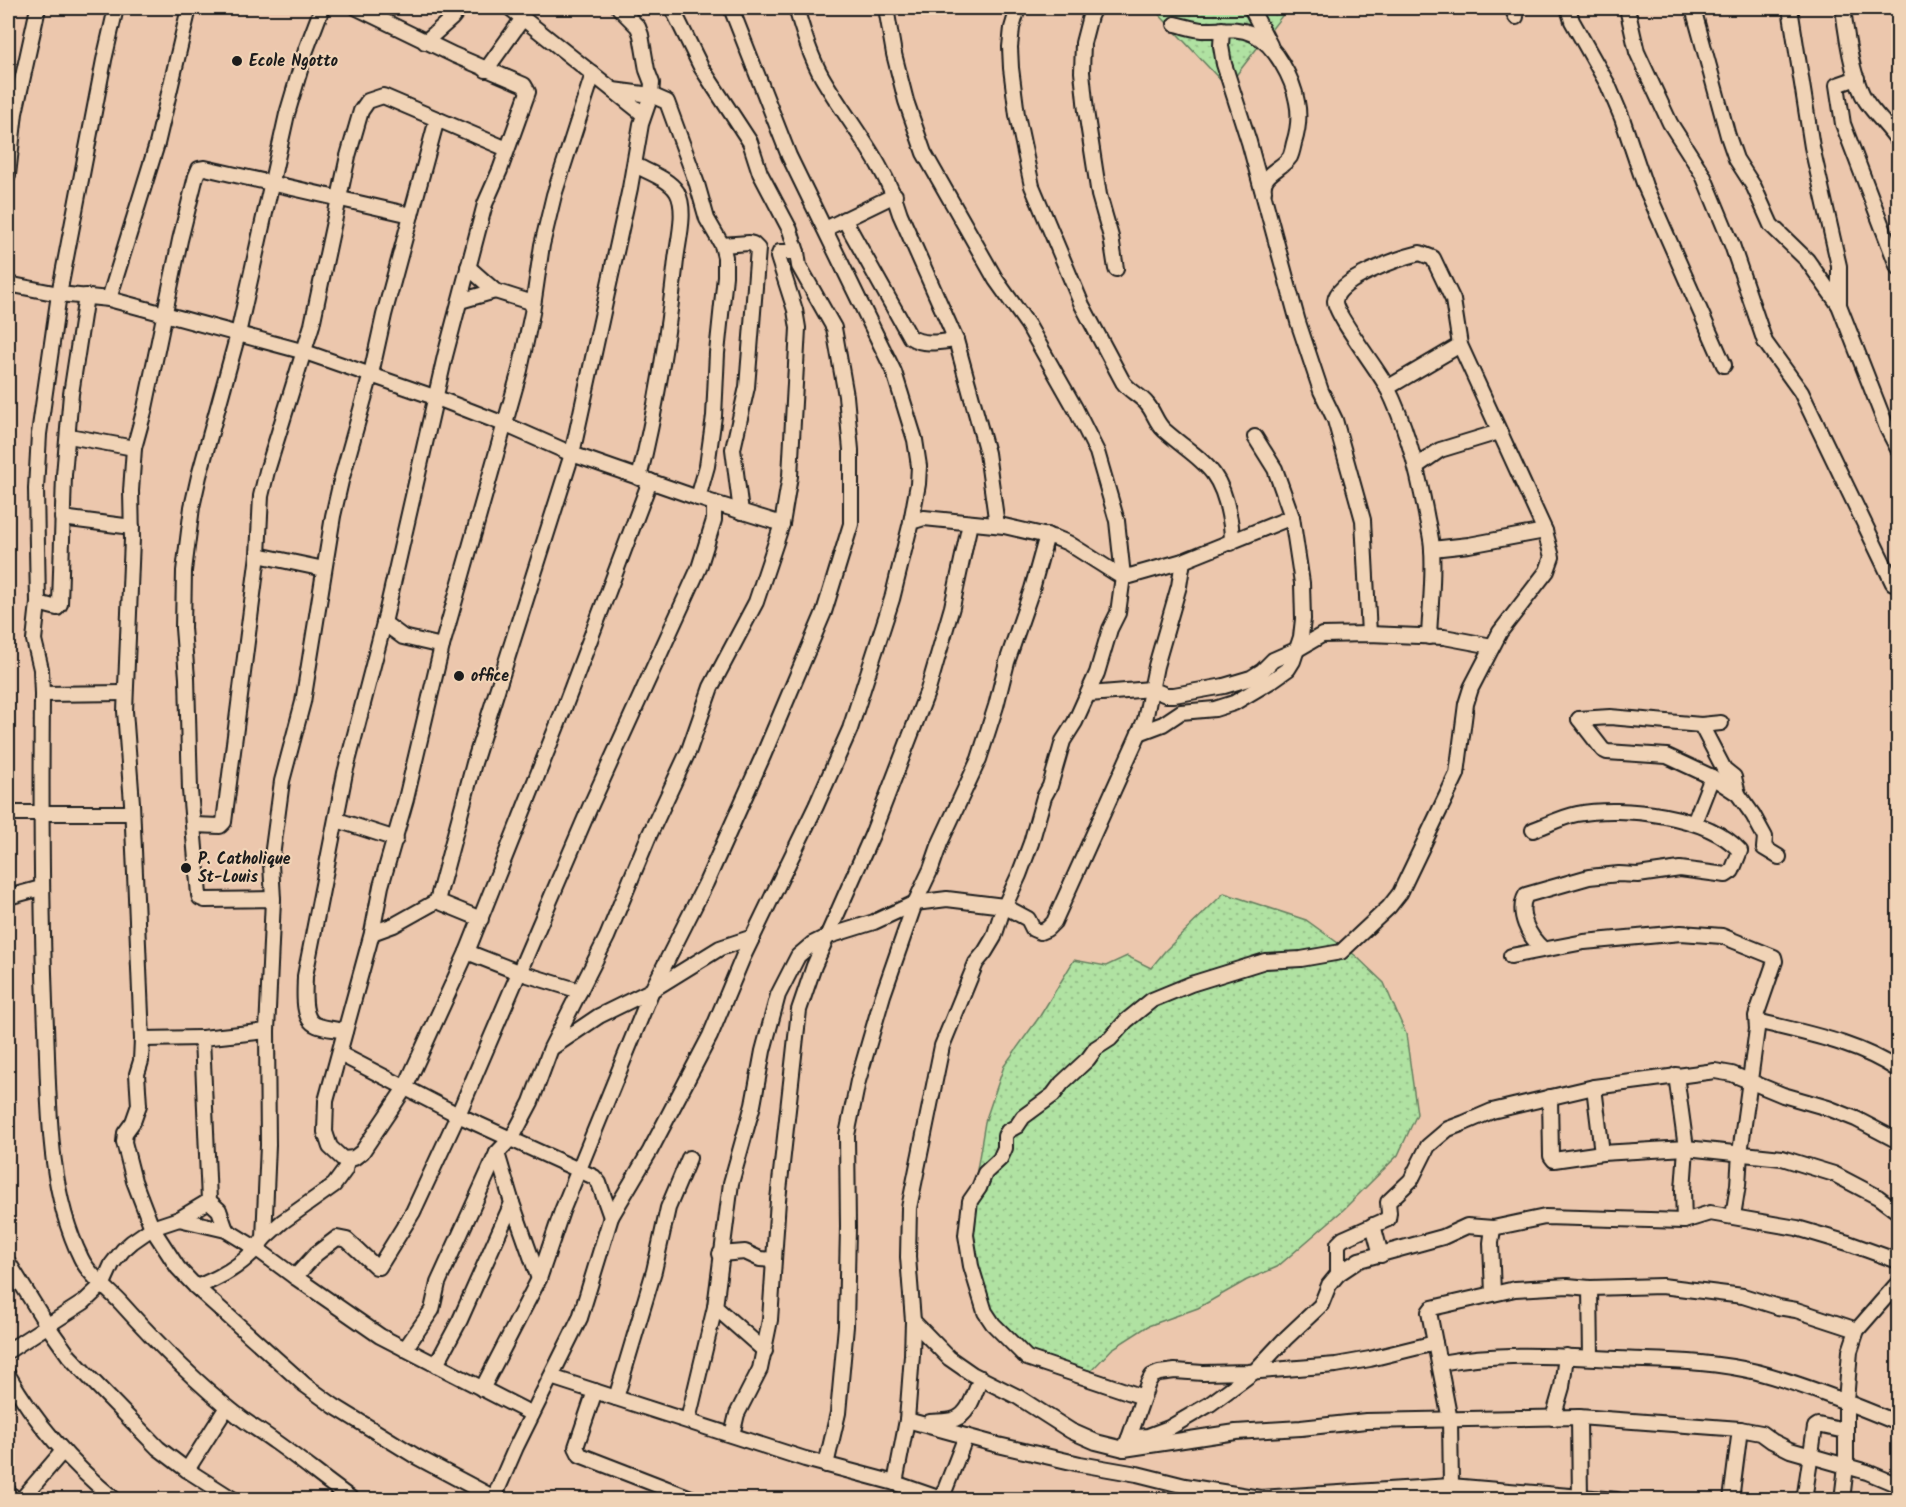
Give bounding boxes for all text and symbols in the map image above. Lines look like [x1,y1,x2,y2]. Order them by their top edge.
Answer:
place label: Ecole Ngotto [249,49,338,74]
marker: Ecole Ngotto [230,54,244,68]
place label: office [471,664,509,689]
marker: office [452,669,466,683]
place label: P. Catholique St-Louis [198,847,291,890]
marker: P. Catholique St-Louis [179,861,193,875]

